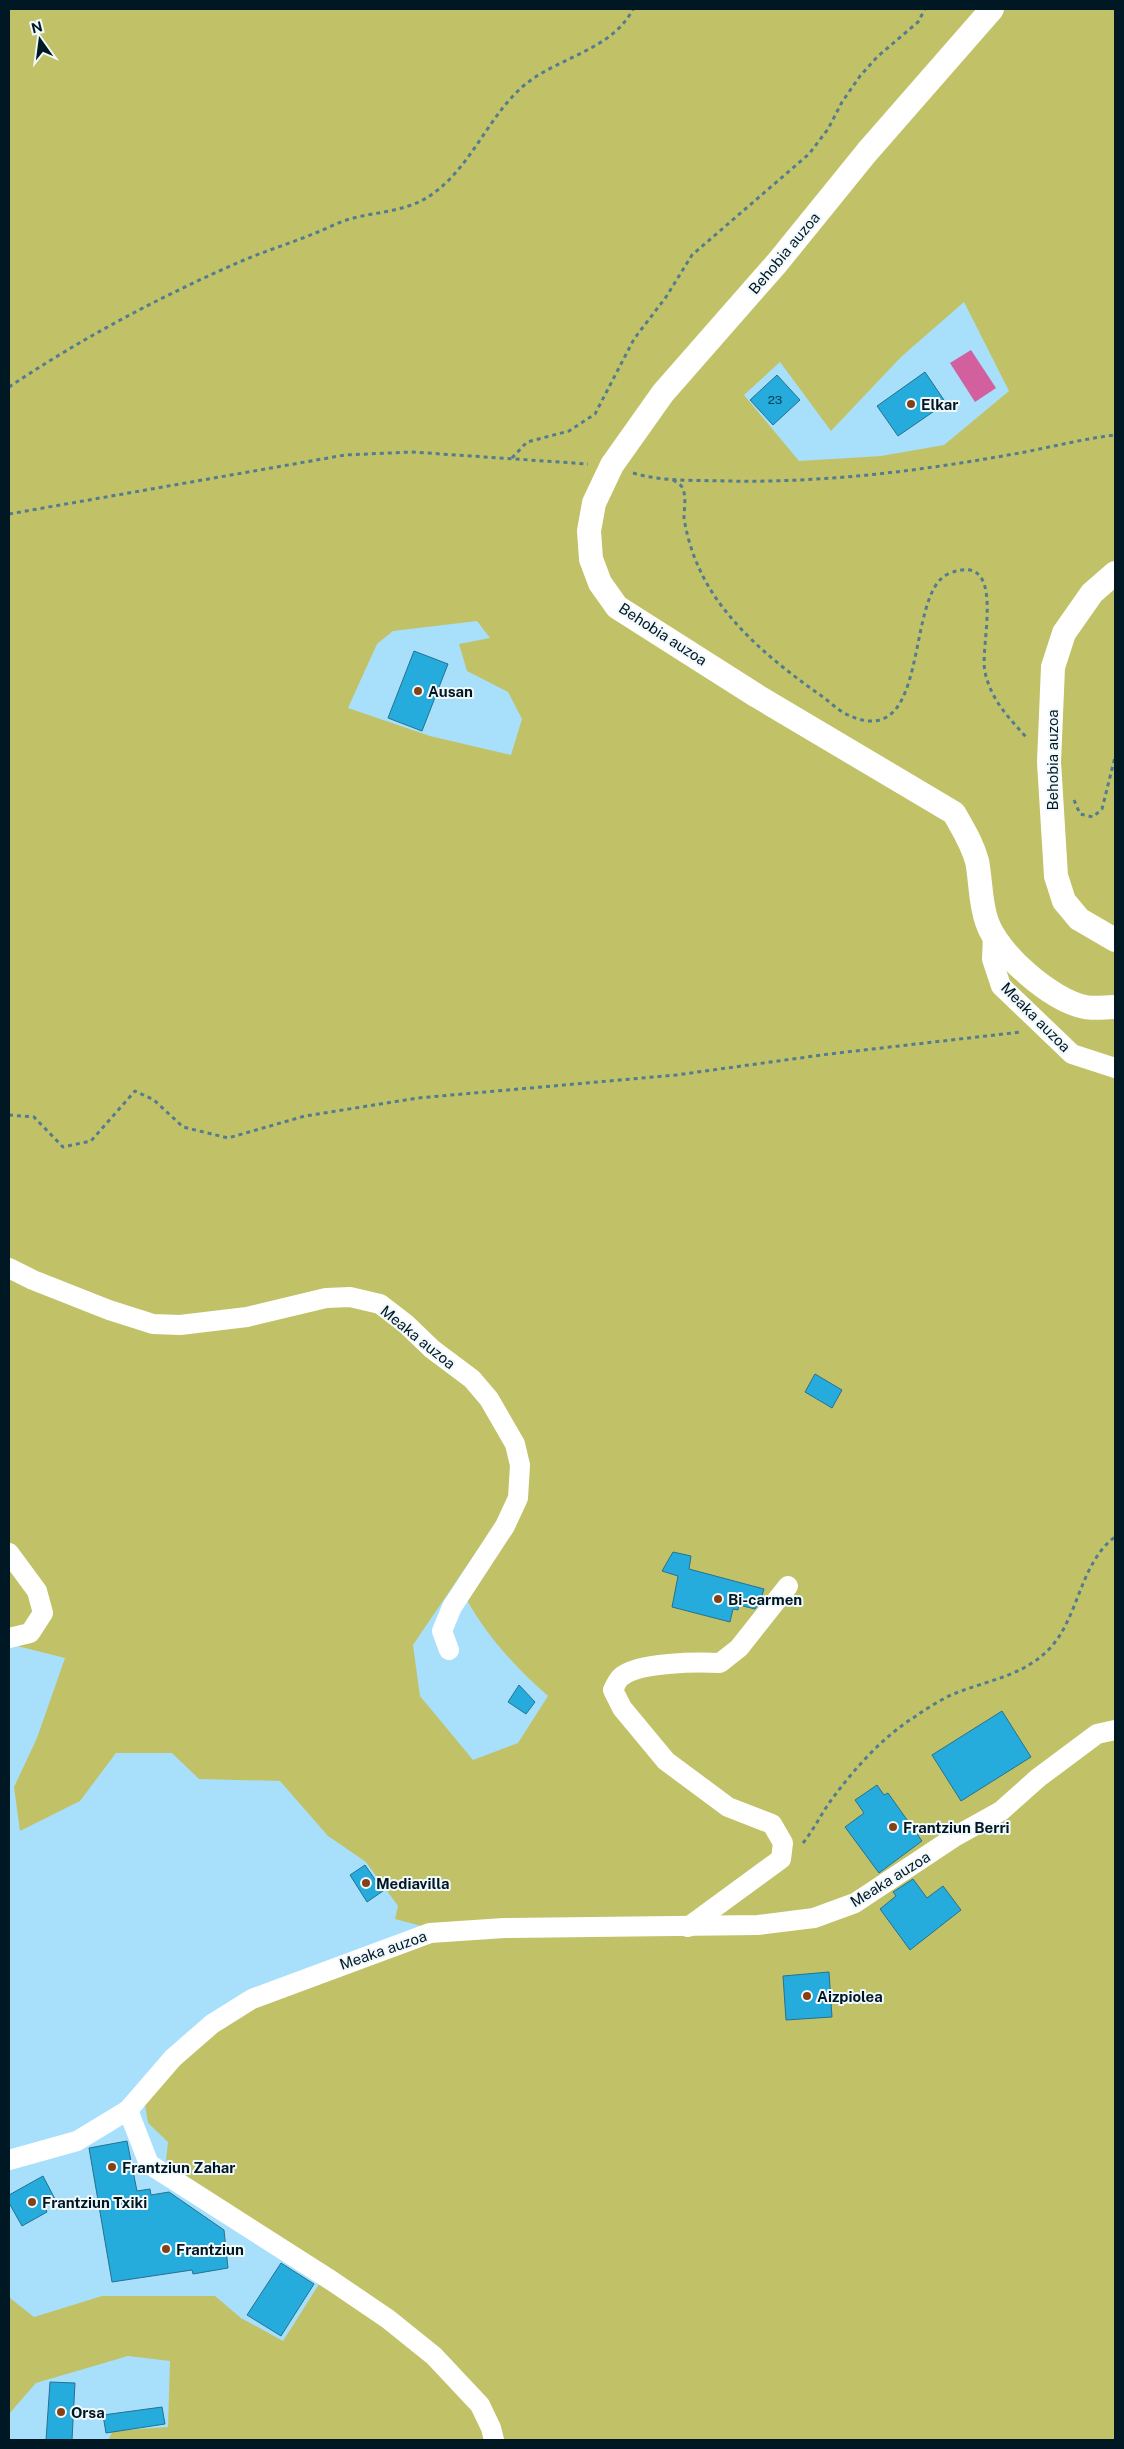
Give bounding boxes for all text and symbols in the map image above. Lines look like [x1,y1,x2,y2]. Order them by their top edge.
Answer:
north arrow [15,15,65,65]
text: N [30,18,44,36]
street label: Behobia auzoa [745,209,823,297]
house number: 23 [768,393,782,407]
place label: Elkar [921,396,958,413]
marker: Elkar [905,398,917,410]
street label: Behobia auzoa [616,599,710,669]
place label: Ausan [428,683,473,700]
marker: Ausan [412,685,424,697]
street label: Behobia auzoa [1044,709,1061,811]
street label: Meaka auzoa [998,979,1074,1055]
street label: Meaka auzoa [377,1302,459,1372]
place label: Bi-carmen [728,1591,802,1608]
marker: Bi-carmen [712,1593,724,1605]
place label: Frantziun Berri [903,1819,1010,1836]
marker: Frantziun Berri [887,1821,899,1833]
street label: Meaka auzoa [847,1848,933,1910]
place label: Mediavilla [376,1875,450,1892]
marker: Mediavilla [360,1877,372,1889]
street label: Meaka auzoa [337,1927,429,1973]
place label: Aizpiolea [817,1988,883,2005]
marker: Aizpiolea [801,1990,813,2002]
place label: Frantziun Zahar [122,2159,235,2176]
marker: Frantziun Zahar [106,2161,118,2173]
place label: Frantziun Txiki [42,2194,147,2211]
marker: Frantziun Txiki [26,2196,38,2208]
place label: Frantziun [176,2241,244,2258]
marker: Frantziun [160,2243,172,2255]
place label: Orsa [71,2404,105,2421]
marker: Orsa [55,2406,67,2418]

